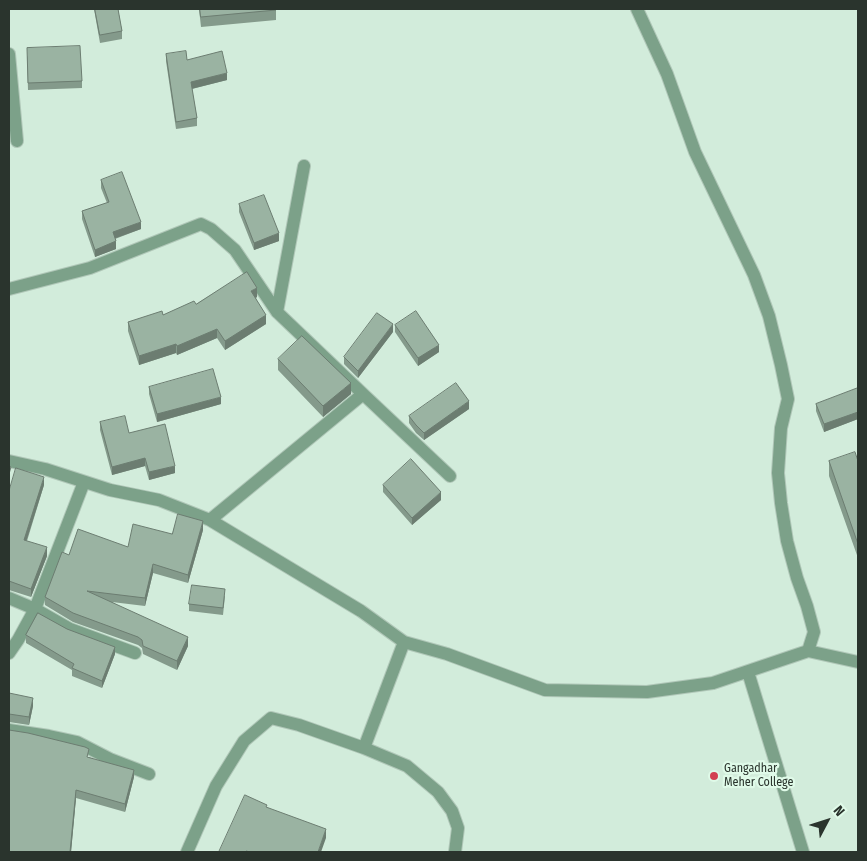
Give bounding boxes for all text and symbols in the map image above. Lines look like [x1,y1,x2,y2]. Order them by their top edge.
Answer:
place label: Gangadhar Meher College [724,762,793,790]
marker: Gangadhar Meher College [708,770,720,782]
north arrow [802,796,852,846]
text: N [830,802,848,820]

